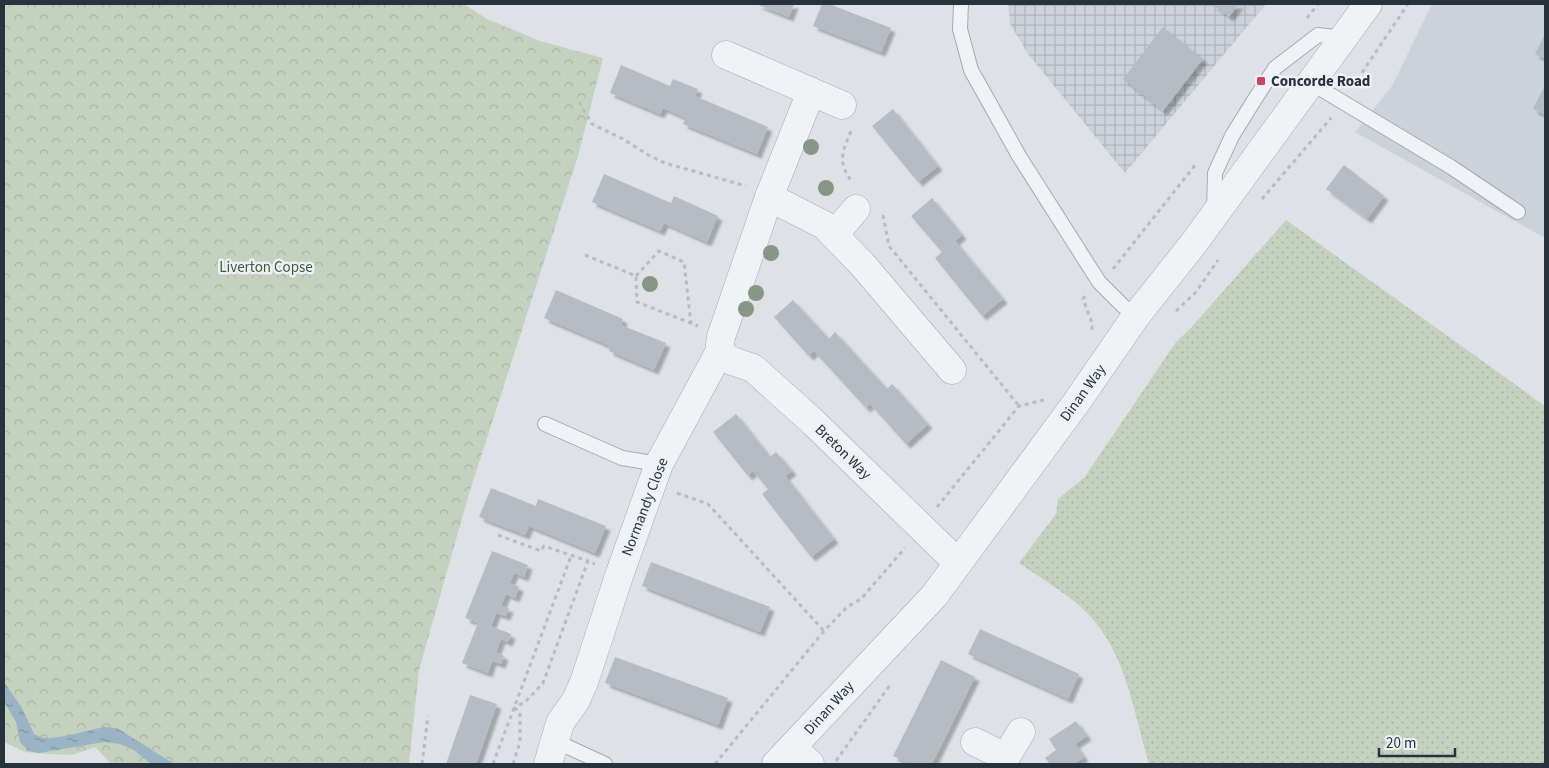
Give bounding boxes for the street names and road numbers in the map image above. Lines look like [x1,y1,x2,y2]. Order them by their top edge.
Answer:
street label: Dinan Way [1055,360,1111,426]
street label: Breton Way [810,420,876,484]
street label: Normandy Close [617,455,673,559]
street label: Dinan Way [799,676,859,740]

